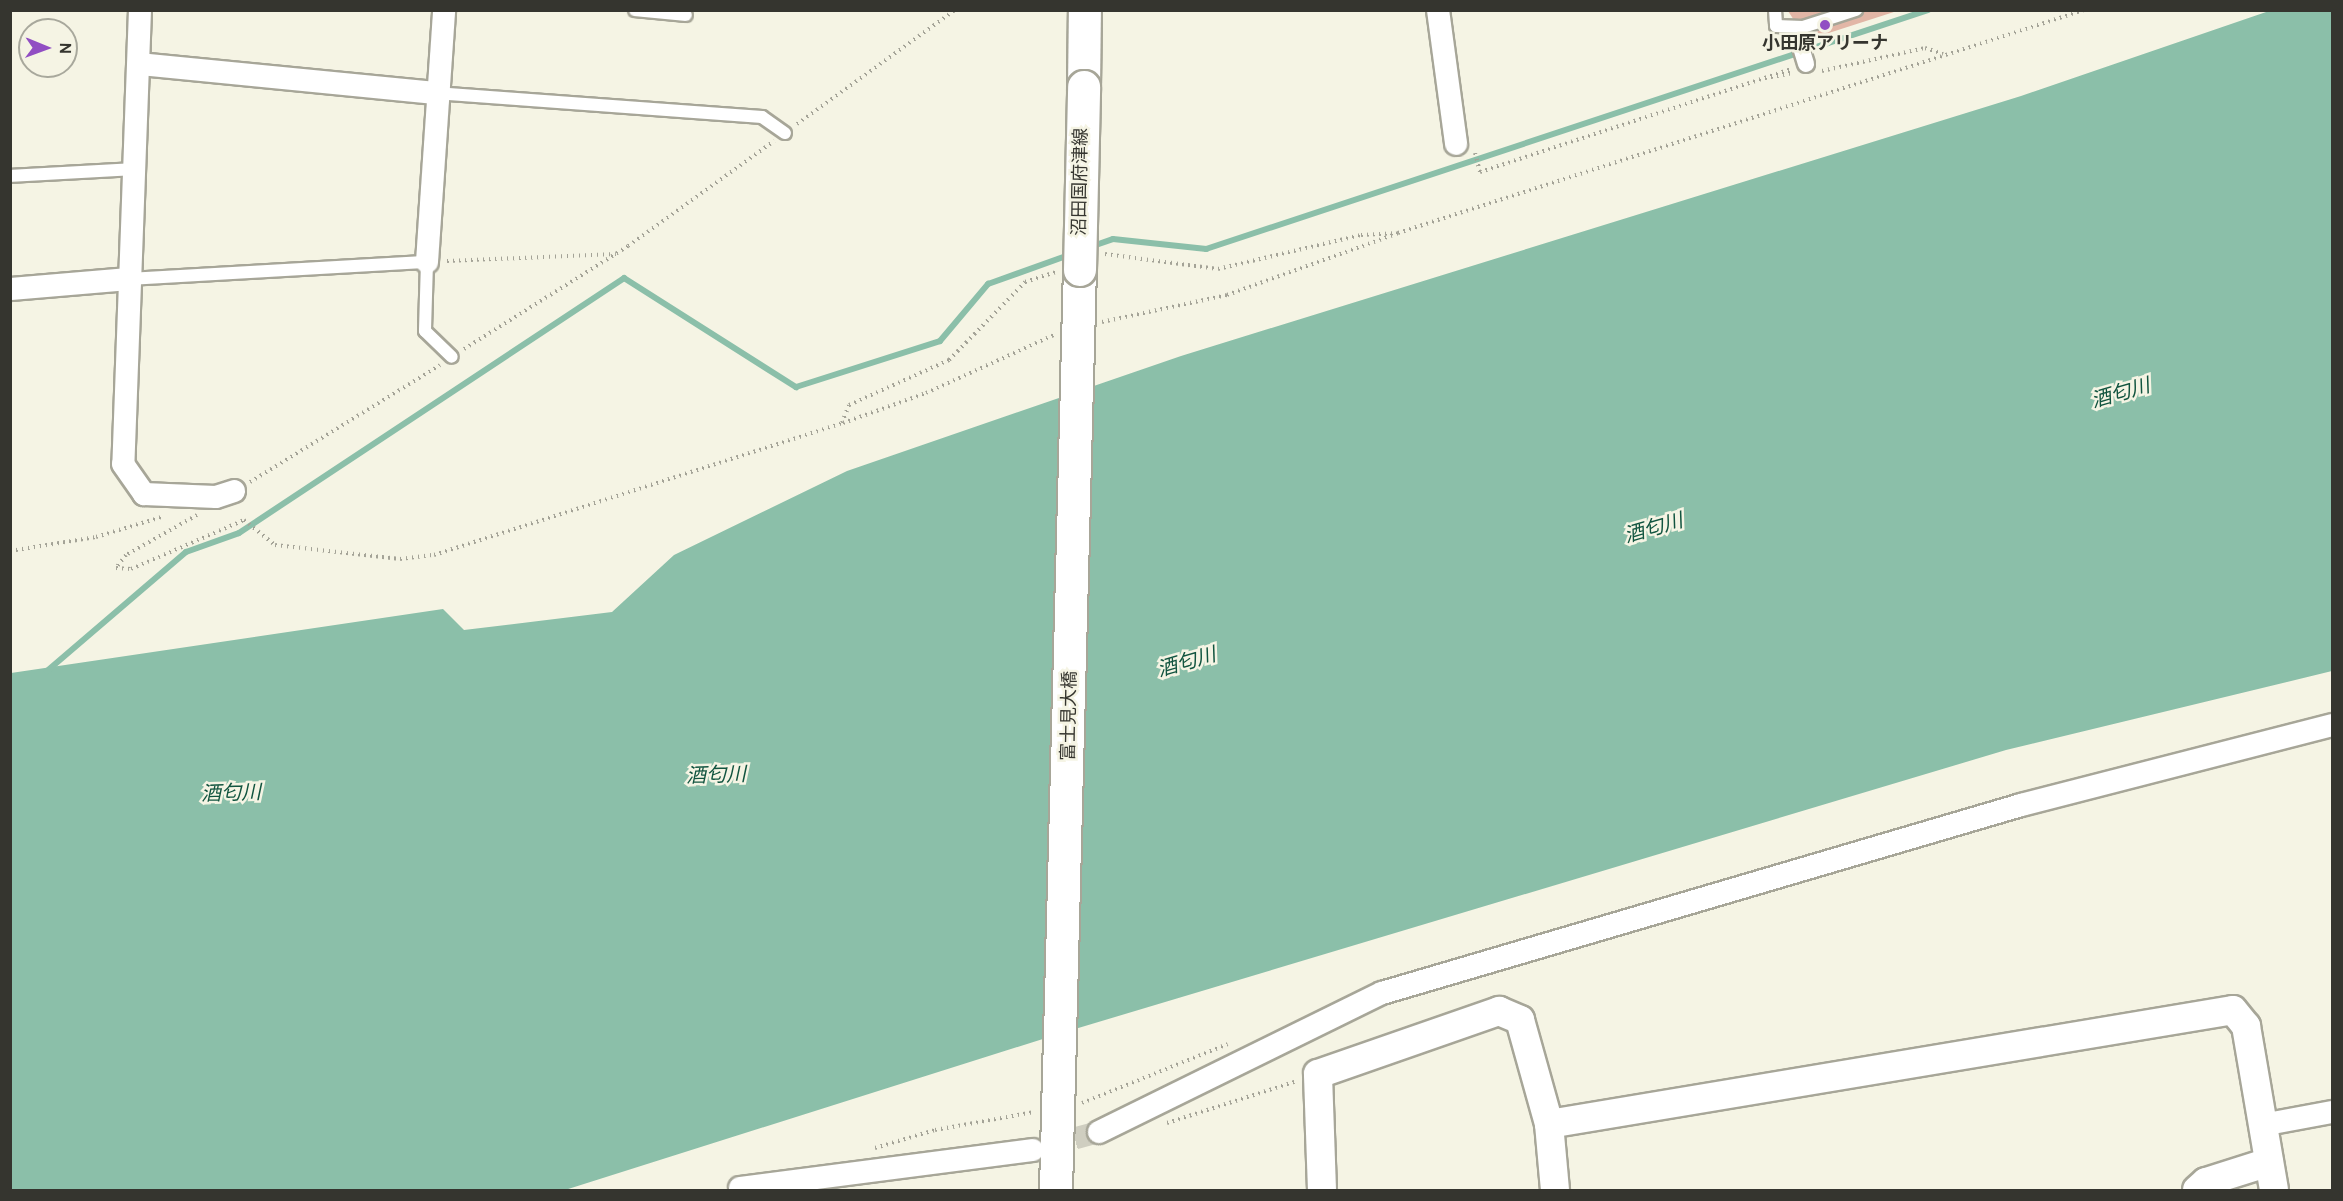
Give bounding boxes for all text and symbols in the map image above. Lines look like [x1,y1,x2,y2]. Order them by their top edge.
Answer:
north arrow [18,18,78,78]
marker: 小田原アリーナ [1818,18,1832,32]
place label: 小田原アリーナ [1762,34,1888,56]
text: N [54,42,74,54]
street label: 沼田国府津線 [1070,128,1094,236]
water label: 酒匂川 [2089,375,2153,415]
water label: 酒匂川 [1622,510,1686,550]
water label: 酒匂川 [1155,644,1219,684]
street label: 富士見大橋 [1059,671,1083,761]
water label: 酒匂川 [686,764,746,790]
water label: 酒匂川 [201,782,261,808]

